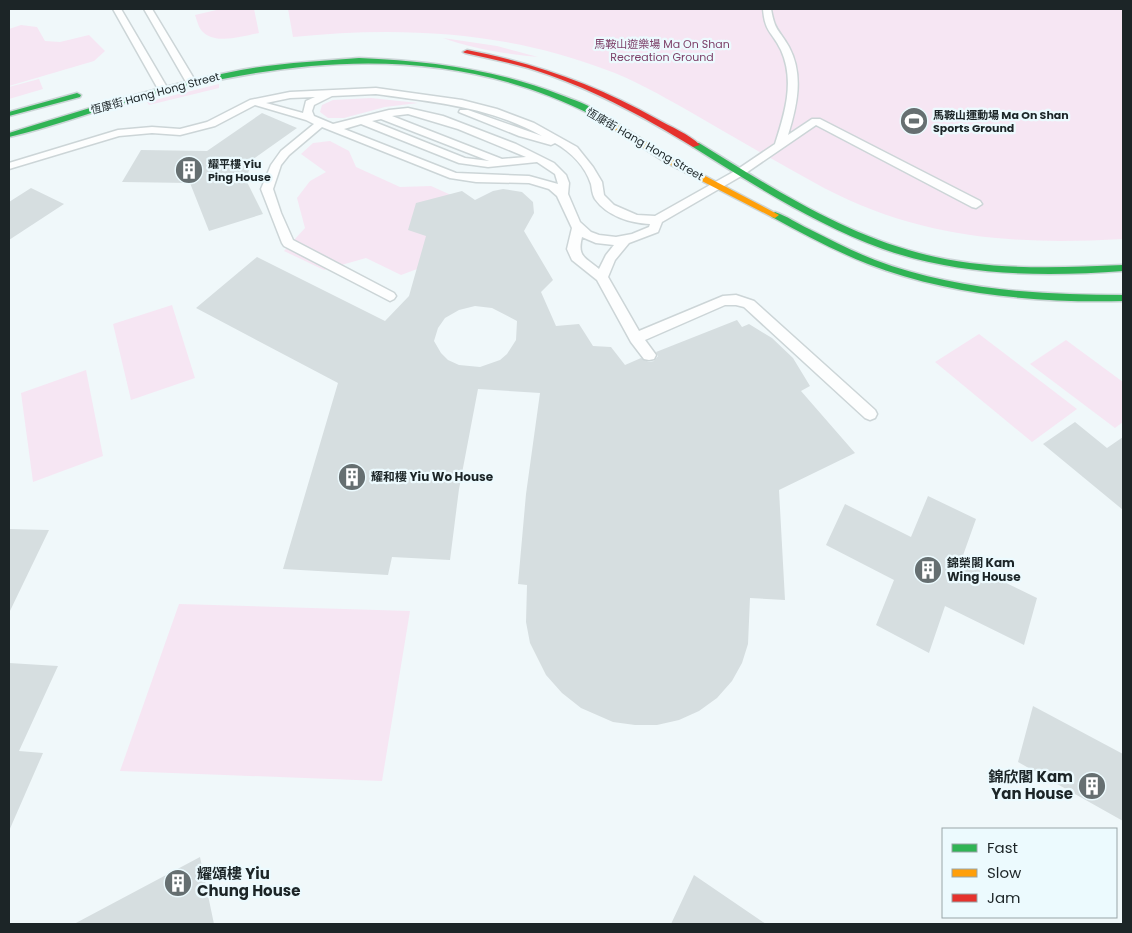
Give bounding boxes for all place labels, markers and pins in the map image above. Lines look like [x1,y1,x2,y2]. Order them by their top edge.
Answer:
sports icon: 馬鞍山運動場 Ma On Shan Sports Ground [899,106,929,136]
place label: 馬鞍山運動場 Ma On Shan Sports Ground [933,107,1069,136]
building icon: 耀平樓 Yiu Ping House [174,155,204,185]
place label: 耀平樓 Yiu Ping House [208,156,271,185]
building icon: 耀和樓 Yiu Wo House [337,462,367,492]
place label: 耀和樓 Yiu Wo House [371,468,494,485]
place label: 錦榮閣 Kam Wing House [947,554,1021,585]
building icon: 錦榮閣 Kam Wing House [913,555,943,585]
place label: 錦欣閣 Kam Yan House [988,766,1073,804]
building icon: 錦欣閣 Kam Yan House [1077,771,1107,801]
place label: 耀頌樓 Yiu Chung House [197,863,300,901]
building icon: 耀頌樓 Yiu Chung House [163,868,193,898]

